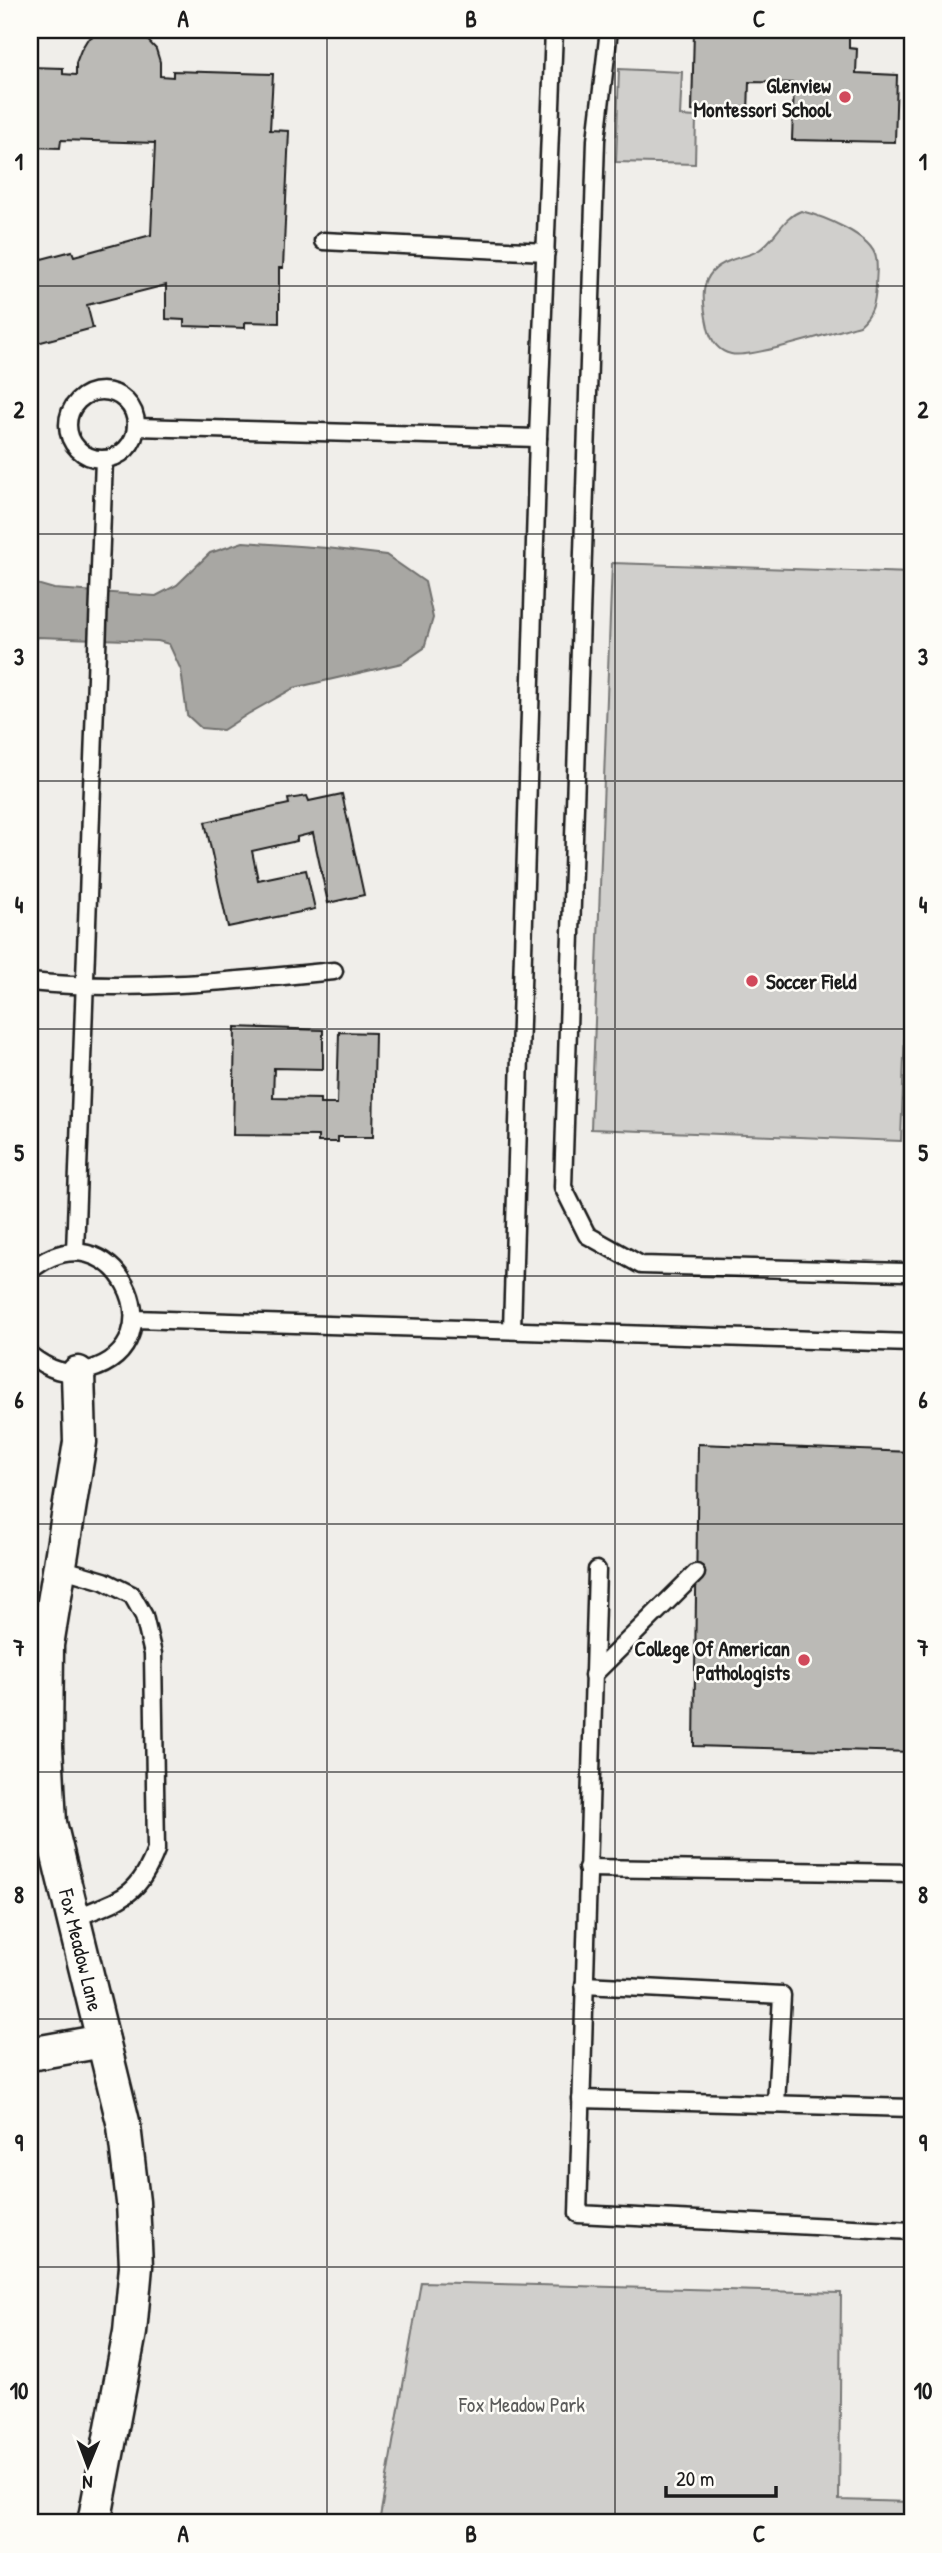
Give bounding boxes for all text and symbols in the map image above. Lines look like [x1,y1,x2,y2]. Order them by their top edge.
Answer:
text: A [177,3,189,34]
text: B [465,3,477,34]
text: C [753,3,765,34]
place label: Glenview Montessori School [694,71,831,124]
marker: Glenview Montessori School [837,89,853,105]
text: 1 [15,146,23,177]
text: 1 [919,146,927,177]
text: 2 [14,394,25,425]
text: 2 [918,394,929,425]
text: 3 [14,641,24,672]
text: 3 [918,641,928,672]
text: 4 [15,889,24,920]
text: 4 [919,889,928,920]
place label: Soccer Field [766,967,857,996]
marker: Soccer Field [744,973,760,989]
text: 5 [14,1137,24,1168]
text: 5 [918,1137,928,1168]
text: 6 [14,1384,24,1415]
text: 6 [918,1384,928,1415]
text: 7 [12,1632,25,1663]
text: 7 [916,1632,929,1663]
place label: College Of American Pathologists [634,1634,790,1688]
marker: College Of American Pathologists [796,1652,812,1668]
text: 8 [14,1879,24,1910]
text: 8 [918,1879,928,1910]
street label: Fox Meadow Lane [52,1885,110,2014]
text: 9 [15,2127,24,2158]
text: 9 [919,2127,928,2158]
text: 10 [10,2375,28,2406]
text: 10 [914,2375,932,2406]
park label: Fox Meadow Park [458,2390,585,2419]
north arrow [52,2430,122,2500]
scale bar [666,2455,776,2499]
text: 20 m [676,2464,714,2493]
text: N [82,2470,93,2496]
text: A [177,2518,189,2549]
text: B [465,2518,477,2549]
text: C [753,2518,765,2549]

